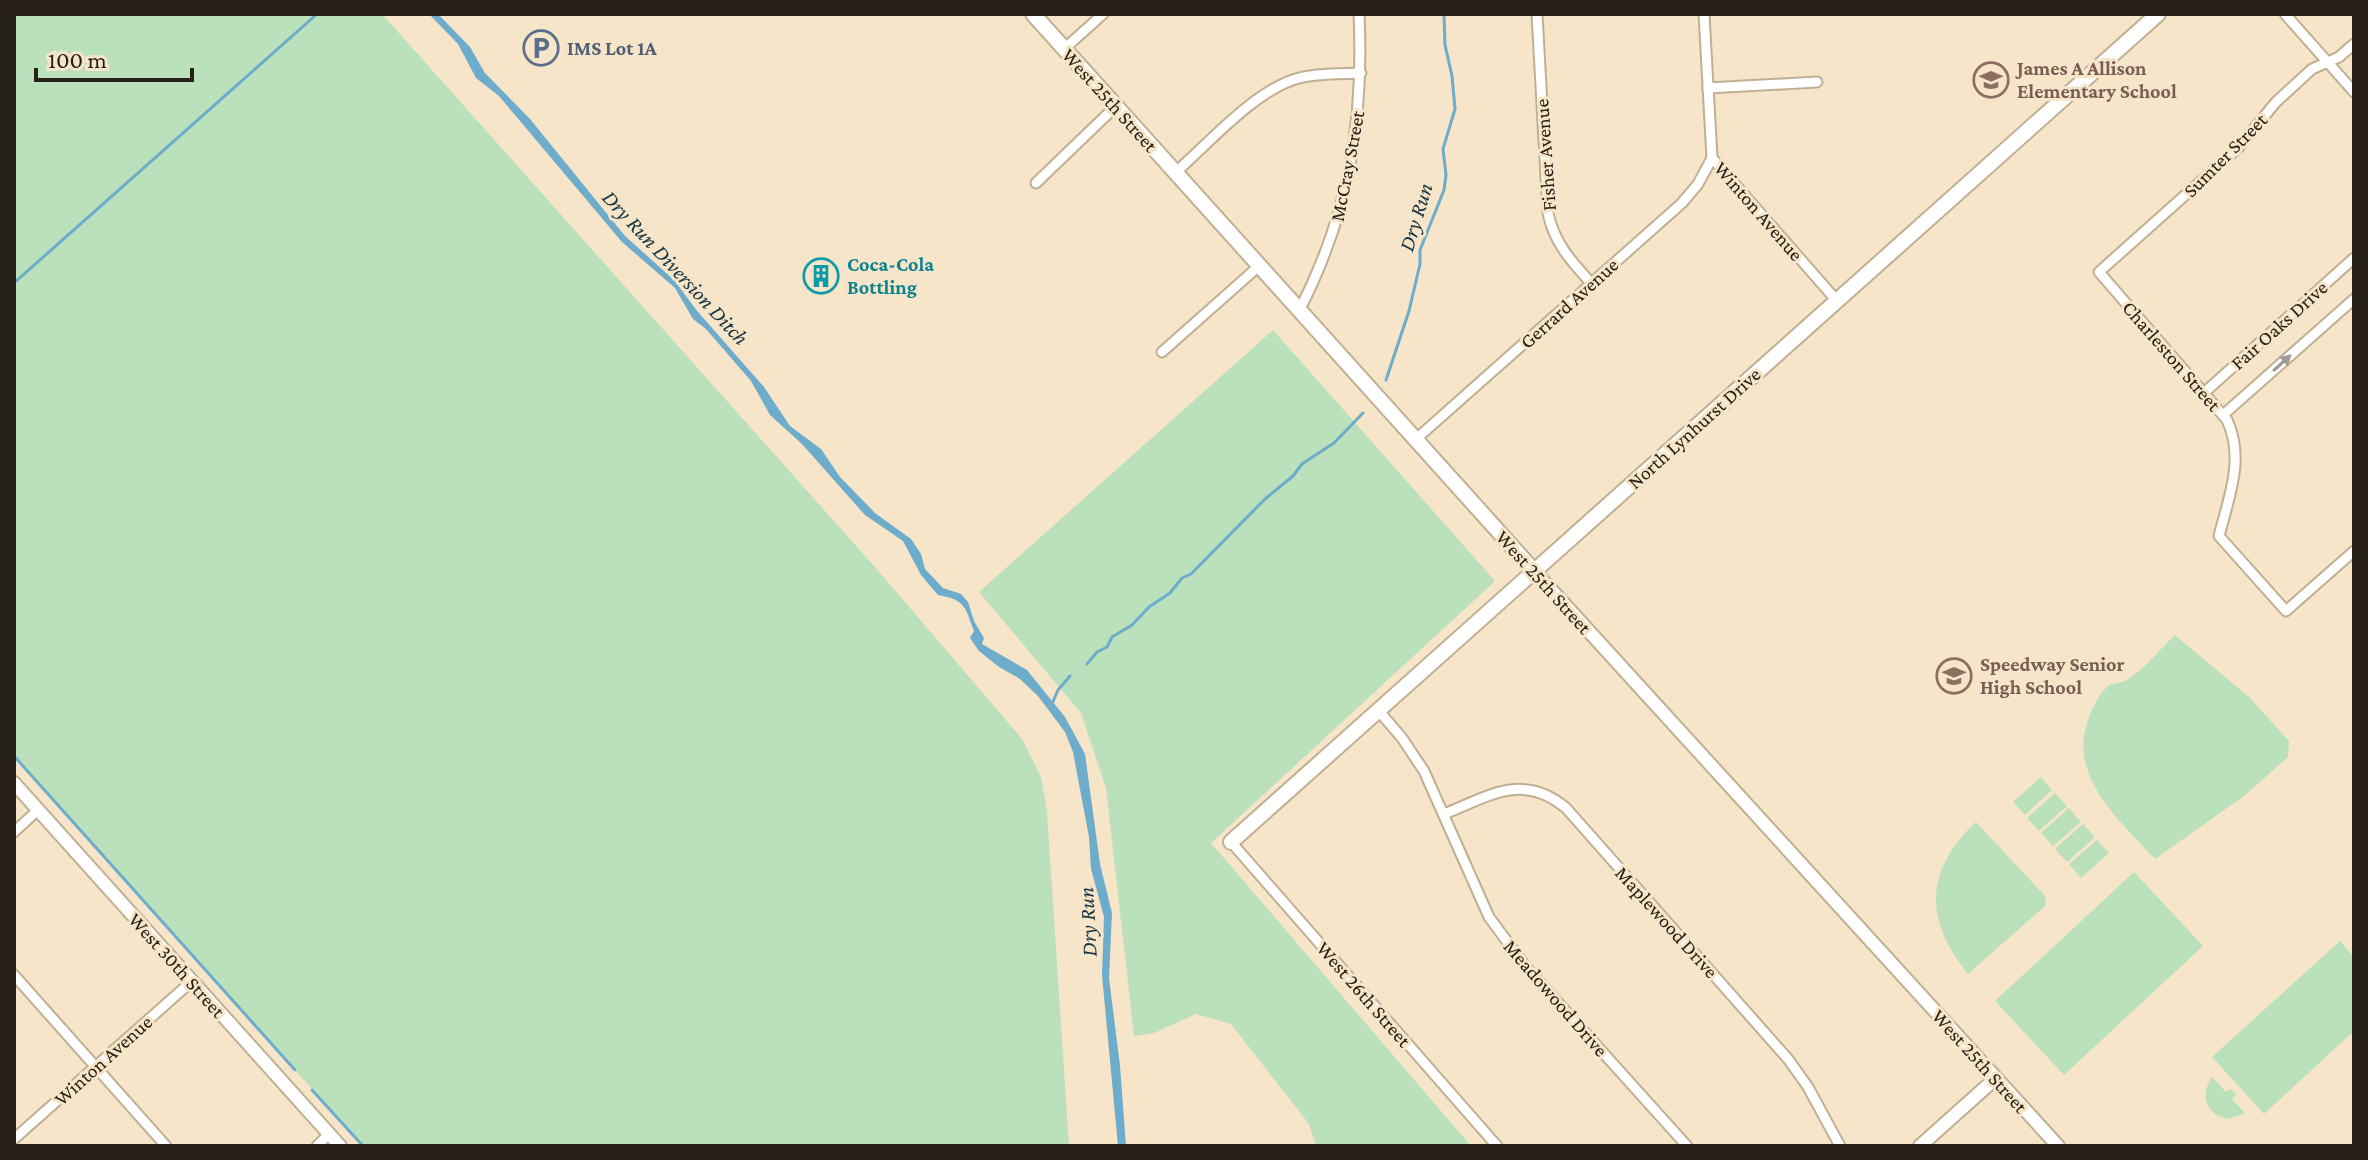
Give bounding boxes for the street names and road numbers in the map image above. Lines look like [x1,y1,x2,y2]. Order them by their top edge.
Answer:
street label: West 25th Street [1058,44,1162,156]
street label: Fisher Avenue [1530,98,1560,212]
street label: McCray Street [1325,108,1370,223]
street label: Sumter Street [2179,108,2272,201]
street label: Winton Avenue [1710,157,1808,265]
street label: Gerrard Avenue [1515,253,1623,353]
street label: Fair Oaks Drive [2226,276,2332,374]
street label: Charleston Street [2118,297,2226,416]
street label: North Lynhurst Drive [1623,363,1766,494]
street label: West 25th Street [1492,526,1596,638]
street label: Maplewood Drive [1610,862,1723,983]
street label: West 30th Street [124,908,230,1022]
street label: Meadowood Drive [1499,935,1613,1061]
street label: West 26th Street [1312,937,1416,1051]
street label: West 25th Street [1928,1005,2032,1117]
street label: Winton Avenue [50,1010,157,1110]

